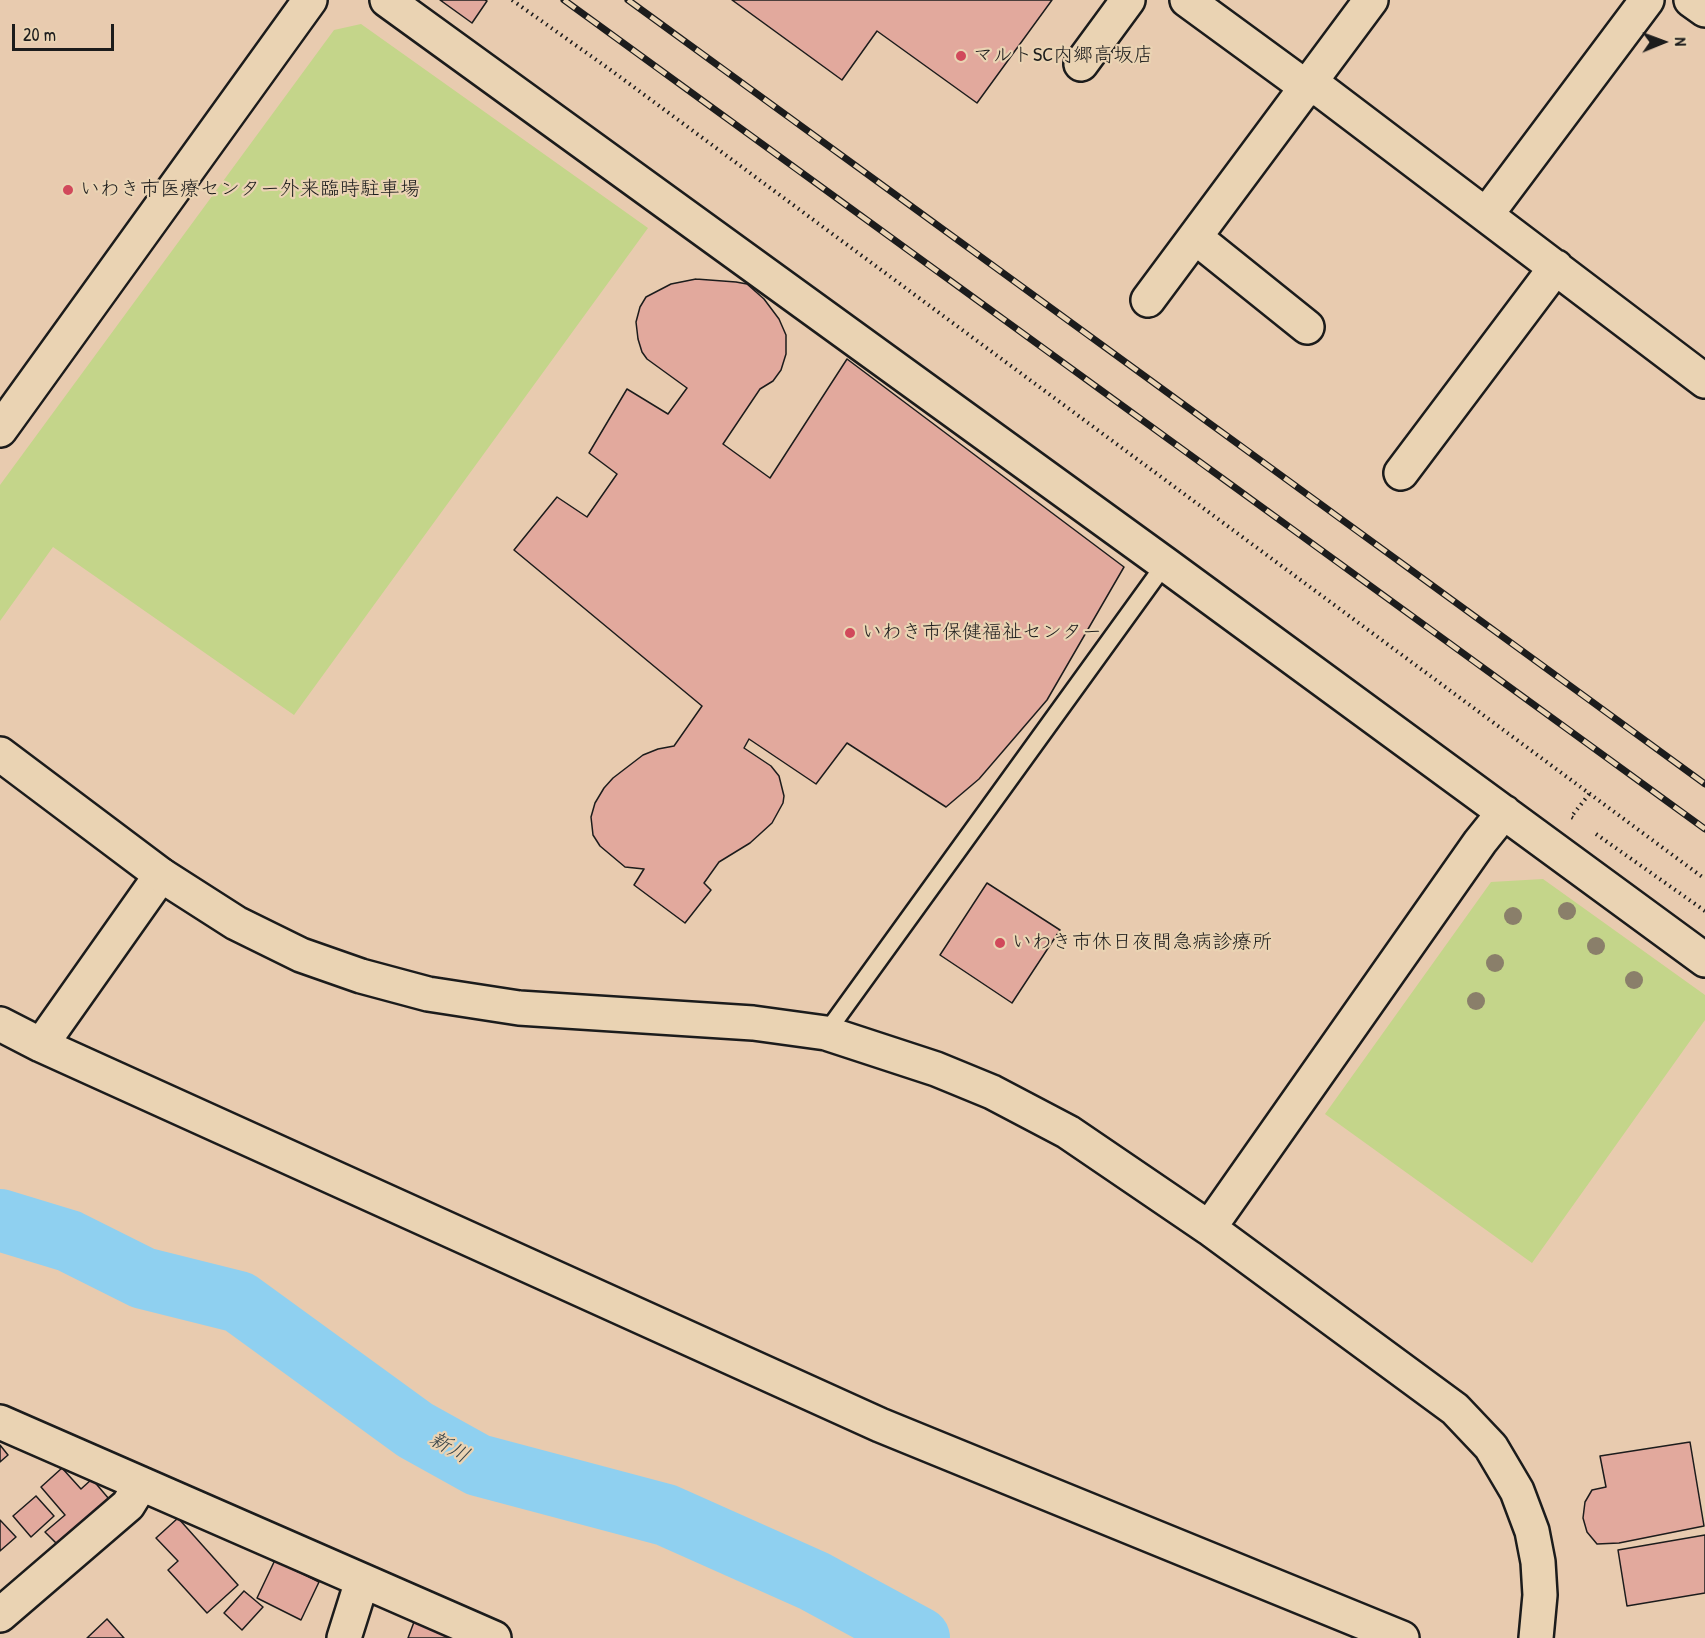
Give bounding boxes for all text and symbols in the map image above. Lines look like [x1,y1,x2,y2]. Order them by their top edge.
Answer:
scale bar [15,12,117,50]
north arrow [1633,12,1693,72]
text: 20 m [23,22,56,47]
text: N [1670,37,1692,46]
place label: マルトSC内郷高坂店 [973,44,1153,68]
marker: マルトSC内郷高坂店 [954,49,968,63]
place label: いわき市医療センター外来臨時駐車場 [80,178,420,202]
marker: いわき市医療センター外来臨時駐車場 [61,183,75,197]
place label: いわき市保健福祉センター [862,621,1102,645]
marker: いわき市保健福祉センター [843,626,857,640]
place label: いわき市休日夜間急病診療所 [1012,931,1272,955]
marker: いわき市休日夜間急病診療所 [993,936,1007,950]
water label: 新川 [425,1427,473,1469]

